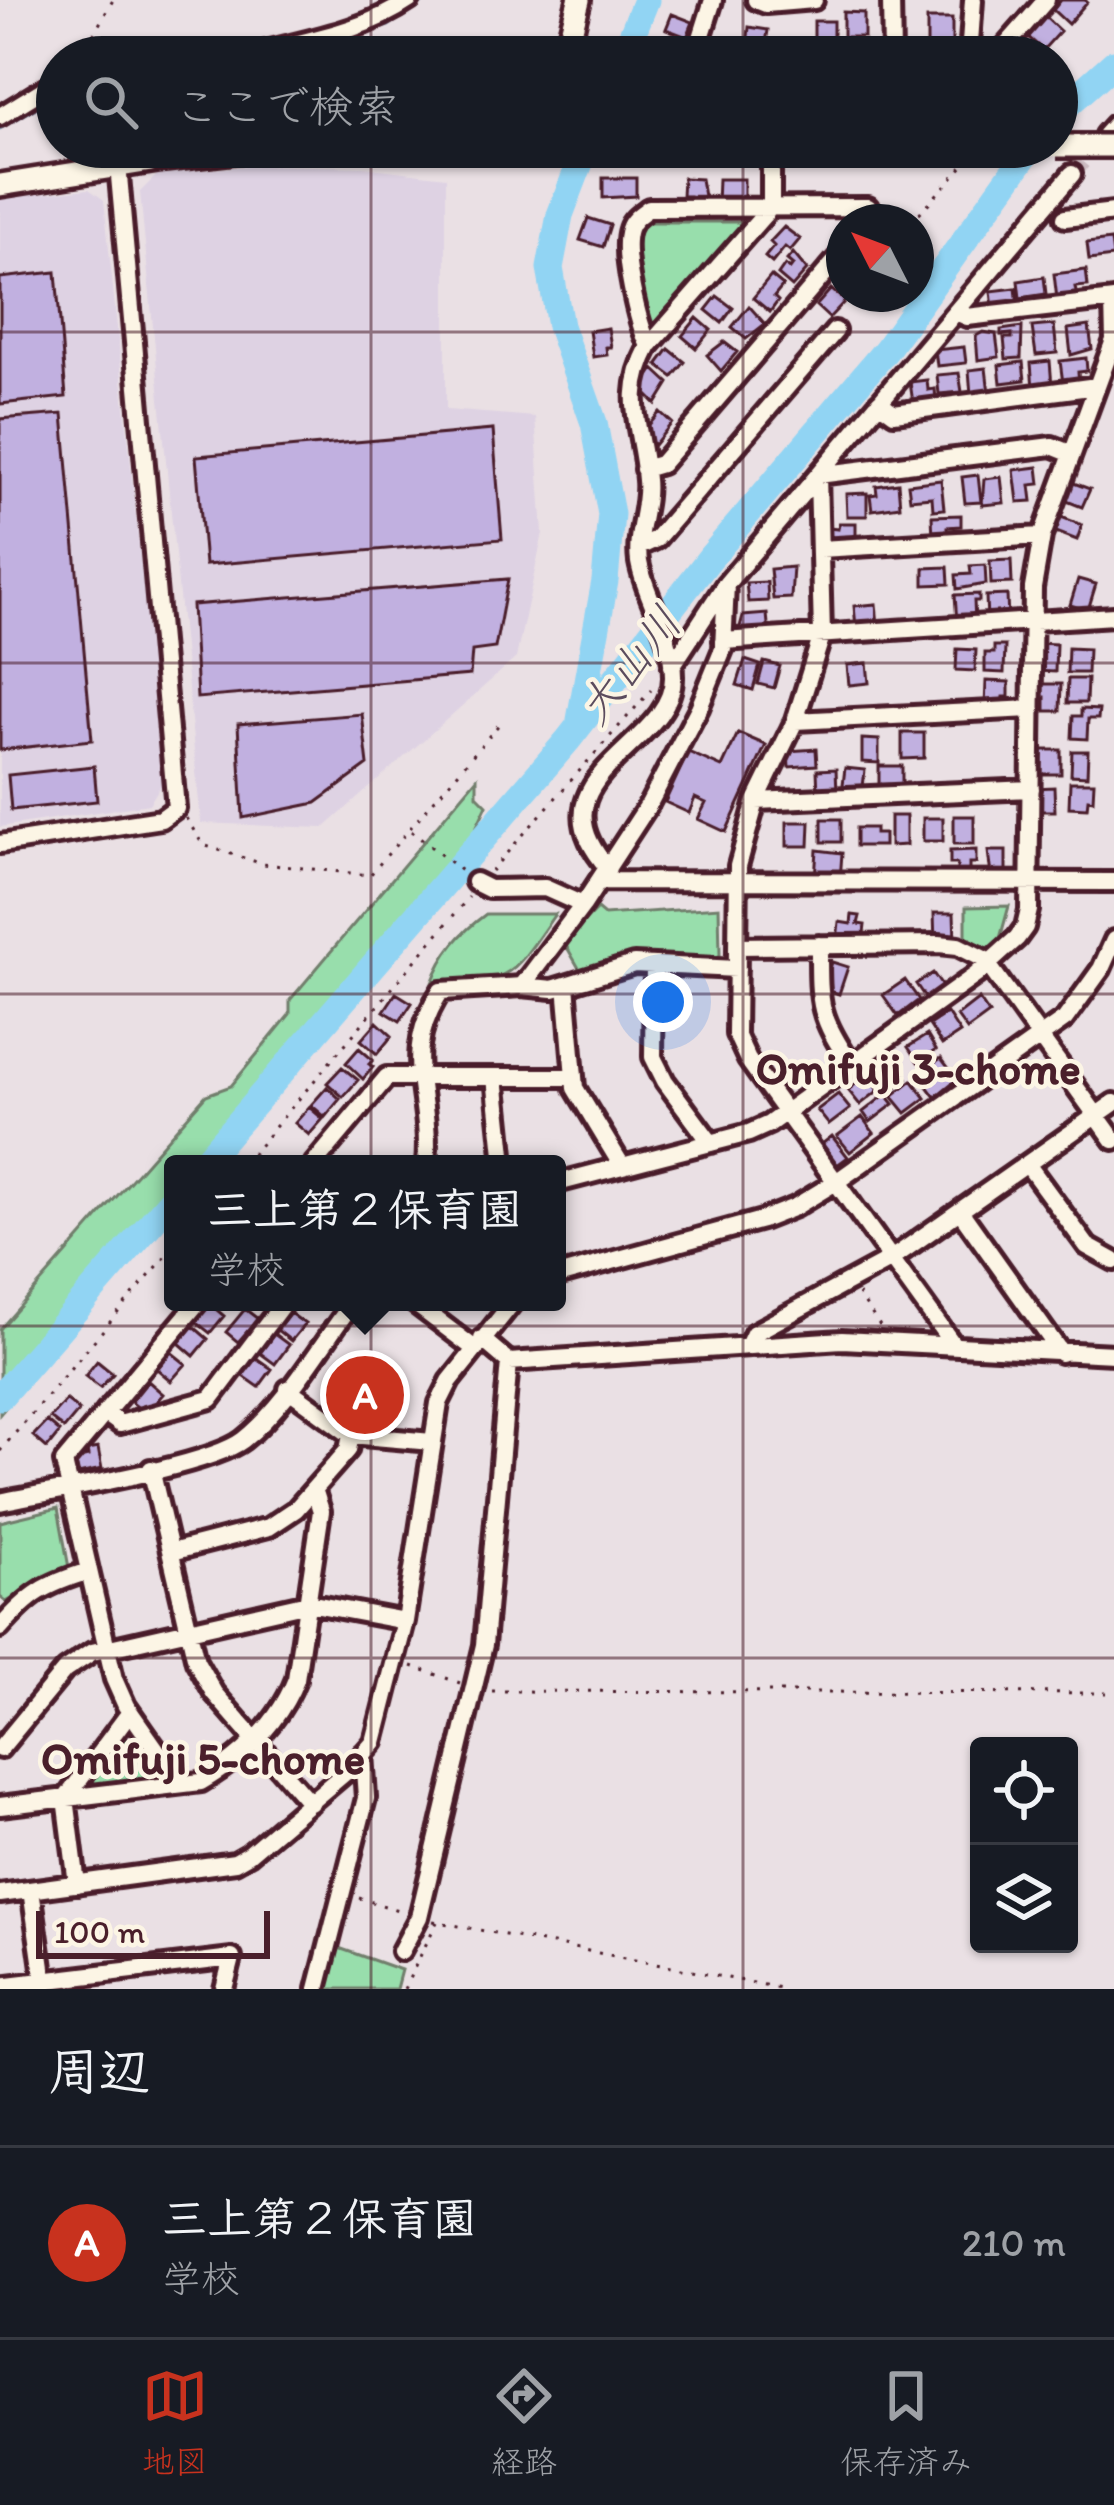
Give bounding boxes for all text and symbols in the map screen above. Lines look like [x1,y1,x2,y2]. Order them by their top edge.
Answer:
search box [36,36,1078,168]
icon: search [78,69,144,135]
text: ここで検索 [174,79,399,133]
north arrow [826,204,934,312]
water label: 大山川 [566,596,692,734]
your location [633,972,693,1032]
district label: Omifuji 3-chome [755,1041,1081,1095]
popup [164,1155,566,1311]
text: 三上第２保育園 [207,1182,523,1236]
text: 学校 [207,1246,286,1293]
pin: A [326,1350,404,1440]
district label: Omifuji 5-chome [41,1731,365,1785]
map controls [970,1737,1078,1953]
button: locate [970,1737,1078,1845]
button: layers [970,1845,1078,1953]
scale bar [36,1905,270,1958]
text: 100 m [54,1912,145,1951]
text: 周辺 [48,2041,150,2102]
text: 三上第２保育園 [162,2191,477,2245]
text: A [75,2219,99,2266]
text: 210 m [962,2219,1066,2266]
text: 学校 [162,2255,240,2302]
tab: 地図 [142,2363,208,2483]
tab: 経路 [491,2363,557,2483]
tab: 保存済み [840,2363,972,2483]

